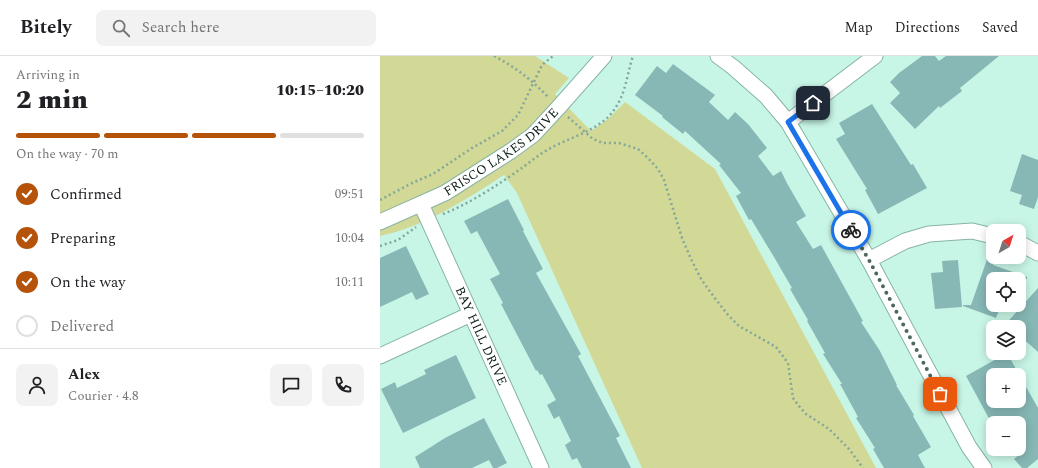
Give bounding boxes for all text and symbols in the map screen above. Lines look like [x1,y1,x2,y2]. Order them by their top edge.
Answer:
search box [96,10,376,46]
text: Bitely [20,13,72,42]
text: Search here [142,16,219,39]
icon: search [110,17,132,39]
text: Map [845,17,873,38]
text: Directions [895,17,960,38]
text: Saved [982,17,1018,38]
text: Arriving in [16,65,80,85]
text: 10:15–10:20 [276,79,364,102]
text: 2 min [16,80,88,120]
pin [796,86,830,120]
icon: home [802,92,824,114]
street label: FRISCO LAKES DRIVE [440,103,563,201]
text: On the way · 70 m [16,144,119,164]
icon: check [16,183,38,205]
text: Confirmed [50,183,122,206]
text: 09:51 [335,184,364,204]
courier [831,210,871,250]
icon: bike [840,219,862,241]
north arrow [986,224,1026,264]
map controls [986,224,1026,456]
icon: check [16,227,38,249]
text: Preparing [50,227,116,250]
text: 10:04 [335,228,364,248]
icon: check [16,271,38,293]
text: On the way [50,271,125,294]
text: 10:11 [335,272,364,292]
button: locate [986,272,1026,312]
street label: BAY HILL DRIVE [450,283,512,389]
text: Delivered [50,315,114,338]
button: layers [986,320,1026,360]
text: Alex [68,363,100,386]
button: person [16,364,58,406]
button: chat [270,364,312,406]
button: phone [322,364,364,406]
button: + [986,368,1026,408]
pin [923,377,957,411]
icon: bag [929,383,951,405]
text: Courier · 4.8 [68,386,138,406]
button: − [986,416,1026,456]

